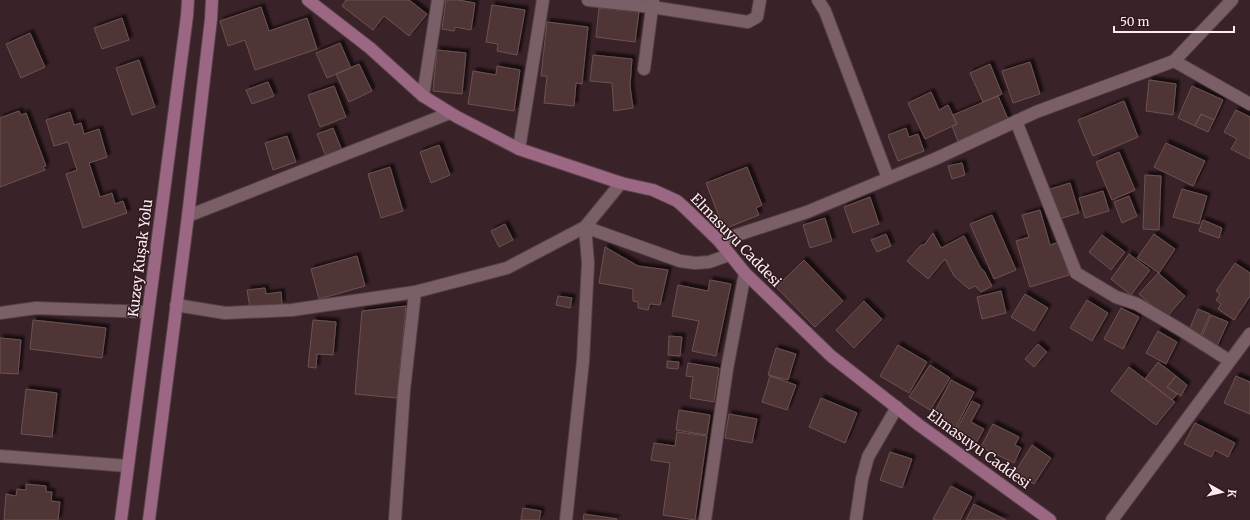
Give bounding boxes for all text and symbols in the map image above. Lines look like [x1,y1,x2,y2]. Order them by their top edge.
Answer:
scale bar [1114,8,1234,34]
text: 50 m [1120,14,1149,29]
street label: Elmasuyu Caddesi [687,189,786,291]
street label: Kuzey Kuşak Yolu [124,198,156,318]
street label: Elmasuyu Caddesi [924,406,1034,493]
north arrow [1202,472,1242,512]
text: K [1224,488,1239,499]

